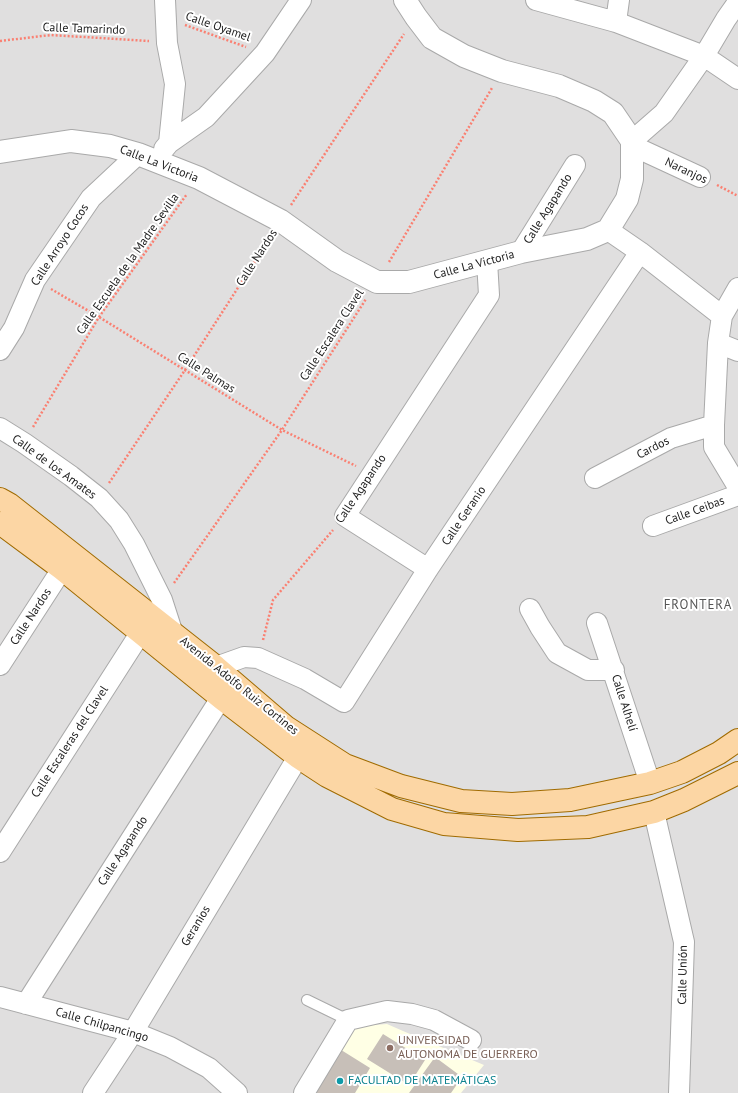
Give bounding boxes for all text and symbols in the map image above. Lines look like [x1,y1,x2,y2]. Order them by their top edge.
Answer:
street label: Calle Oyamel [184,9,252,45]
street label: Calle Tamarindo [42,20,126,38]
street label: Calle La Victoria [118,142,200,186]
street label: Naranjos [662,155,710,187]
street label: Calle Agapando [521,171,575,247]
street label: Calle Escuela de la Madre Sevilla [74,191,182,337]
street label: Calle Arroyo Cocos [28,201,92,289]
street label: Calle Nardos [233,227,281,289]
street label: Calle La Victoria [432,247,516,283]
street label: Calle Escalera Clavel [297,287,367,383]
street label: Calle Palmas [174,350,238,396]
street label: Calle de los Amates [9,432,99,502]
street label: Cardos [634,434,672,462]
street label: Calle Agapando [333,452,389,526]
street label: Calle Geranio [439,484,489,548]
street label: Calle Ceibas [663,494,727,528]
street label: Calle Nardos [7,586,55,648]
district label: FRONTERA [664,597,732,613]
street label: Avenida Adolfo Ruiz Cortines [177,634,301,738]
street label: Calle Alhelí [608,673,640,733]
street label: Calle Escaleras del Clavel [28,683,112,801]
street label: Calle Agapando [95,814,151,888]
street label: Geranios [178,903,214,949]
street label: Calle Unión [675,945,691,1005]
street label: Calle Chilpancingo [54,1005,150,1045]
place label: UNIVERSIDAD AUTONOMA DE GUERRERO [398,1034,538,1062]
marker: UNIVERSIDAD AUTONOMA DE GUERRERO [385,1043,395,1053]
place label: FACULTAD DE MATEMÁTICAS [348,1074,496,1088]
marker: FACULTAD DE MATEMÁTICAS [335,1076,345,1086]

